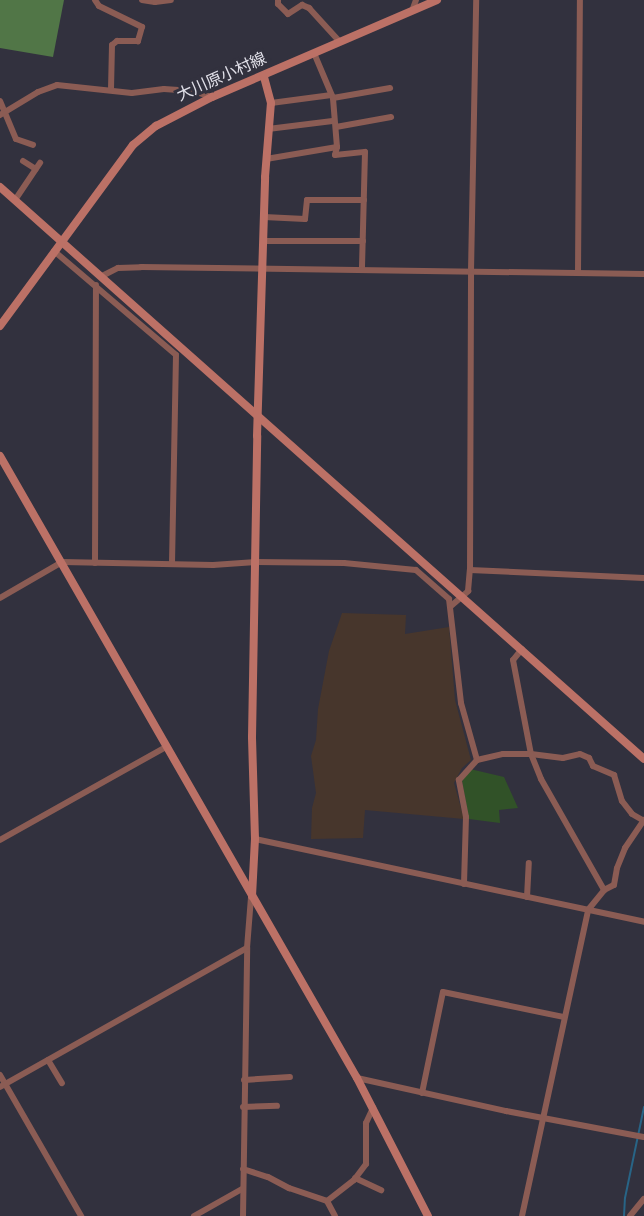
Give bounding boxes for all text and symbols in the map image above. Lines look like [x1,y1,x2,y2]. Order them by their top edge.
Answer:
street label: 大川原小村線 [174,50,270,106]

